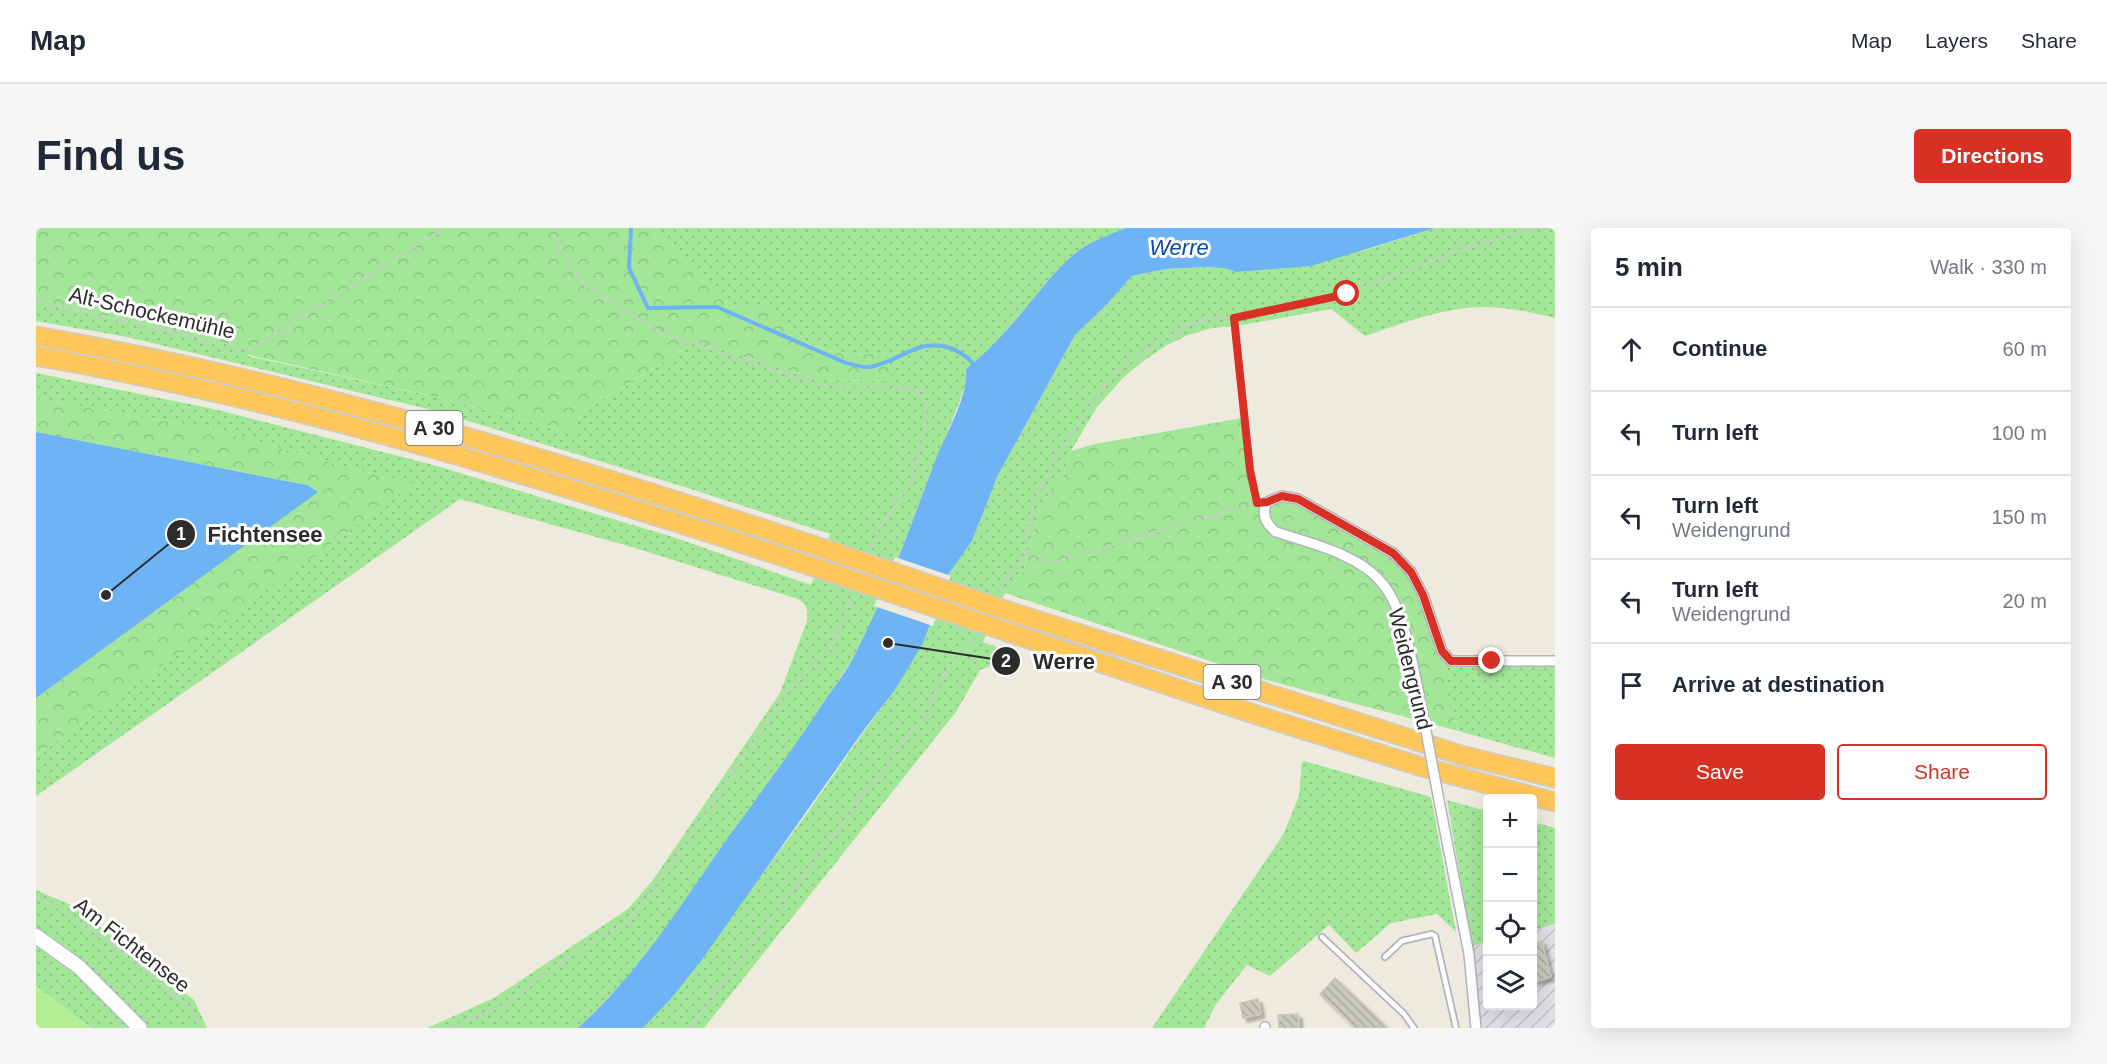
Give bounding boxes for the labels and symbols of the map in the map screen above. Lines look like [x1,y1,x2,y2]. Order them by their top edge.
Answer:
water label: Werre [1149,235,1209,260]
route start [1333,280,1359,306]
street label: Alt-Schockemühle [67,282,237,343]
road number: A 30 [406,411,462,445]
callout: Fichtensee [166,514,335,554]
text: Fichtensee [208,522,322,547]
text: 1 [176,524,186,544]
street label: Weidengrund [1384,606,1437,732]
callout: Werre [991,641,1107,681]
route end [1478,647,1504,673]
text: Werre [1033,649,1095,674]
text: 2 [1001,651,1011,671]
road number: A 30 [1204,665,1260,699]
street label: Am Fichtensee [70,892,195,997]

